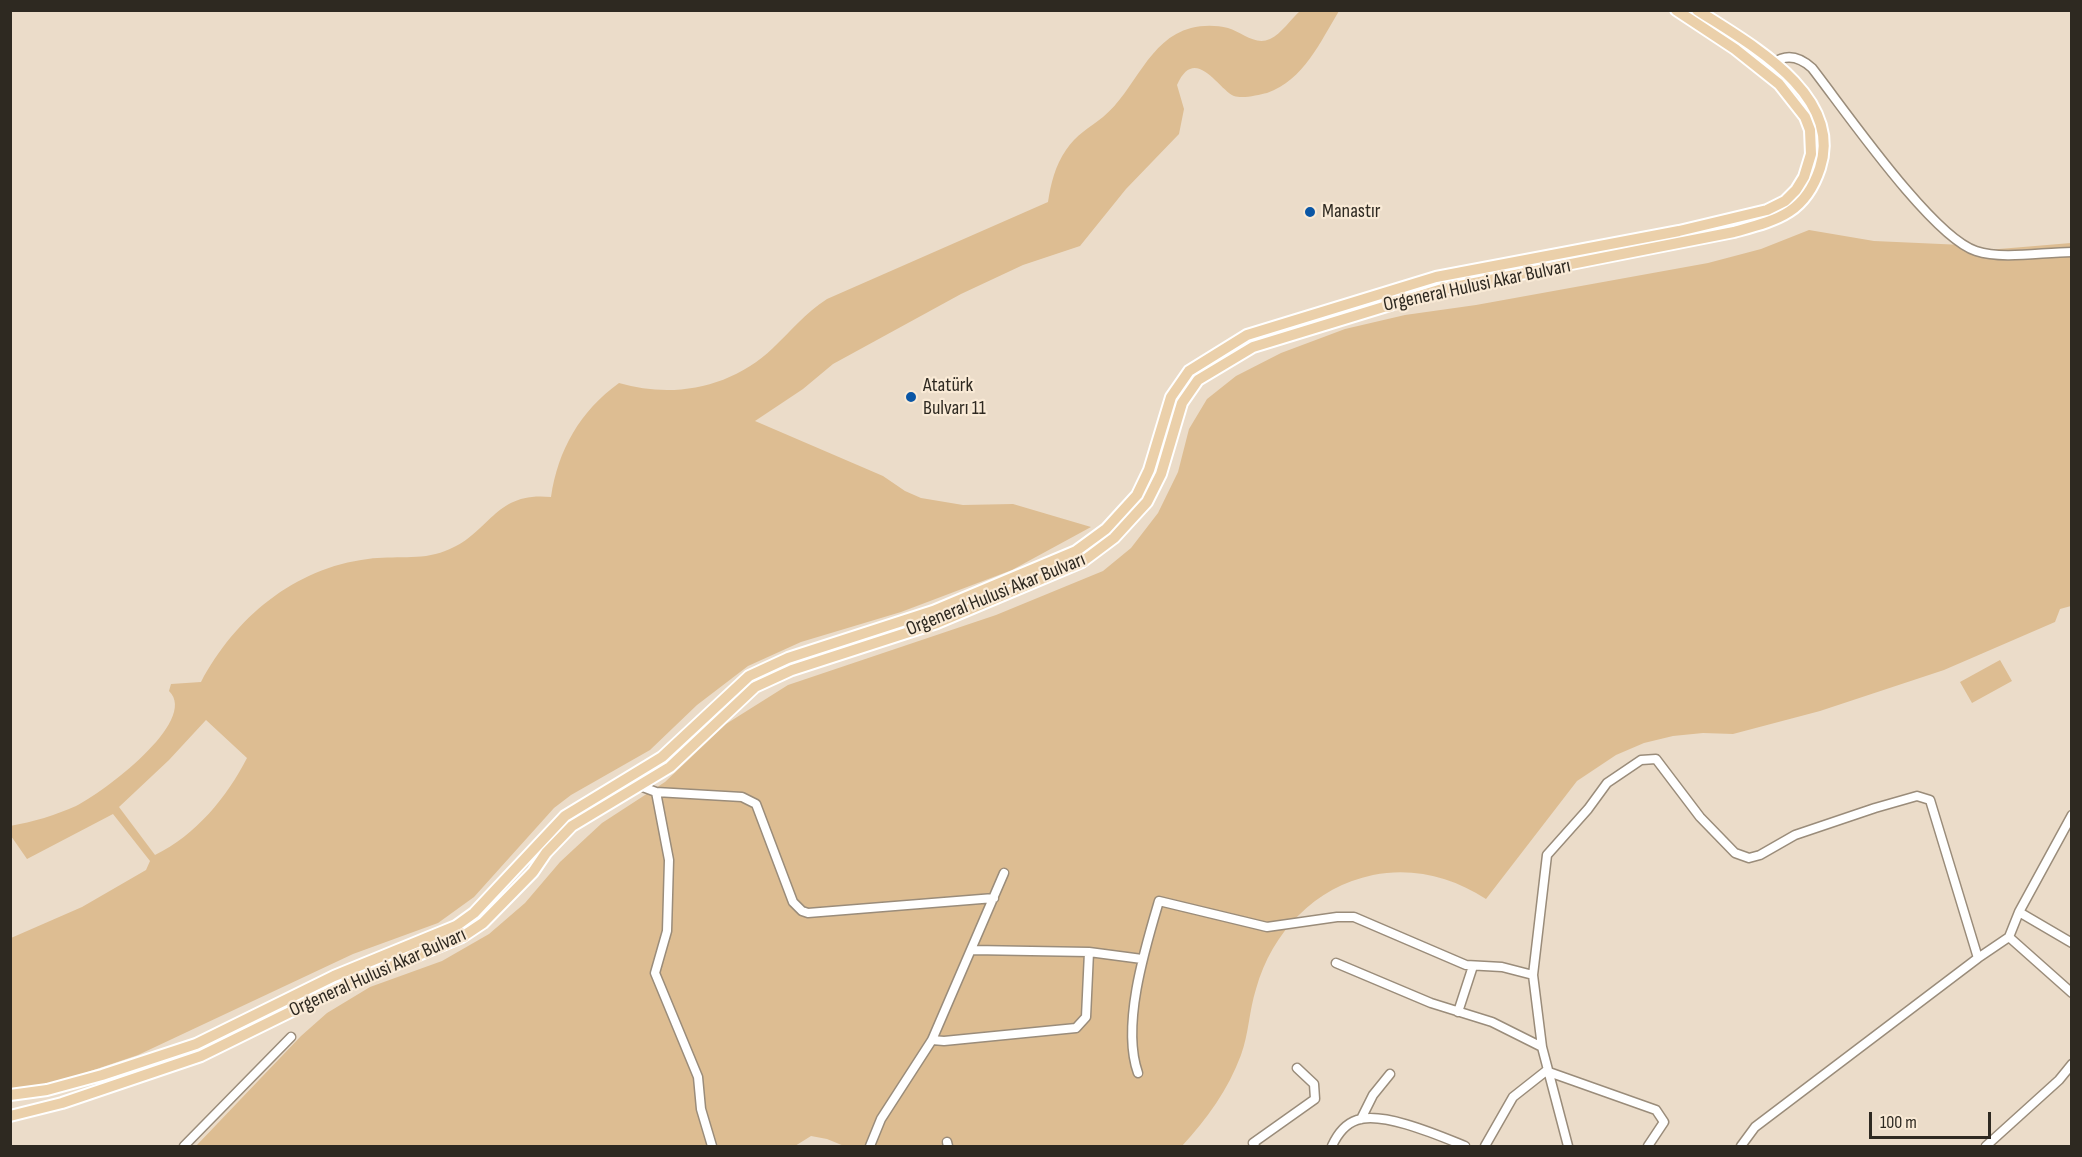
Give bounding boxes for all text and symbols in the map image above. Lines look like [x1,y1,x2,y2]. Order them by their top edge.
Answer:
place label: Manastır [1322,200,1381,224]
marker: Manastır [1303,205,1317,219]
street label: Orgeneral Hulusi Akar Bulvarı [1381,254,1573,318]
place label: Atatürk Bulvarı 11 [923,374,986,421]
marker: Atatürk Bulvarı 11 [904,390,918,404]
street label: Orgeneral Hulusi Akar Bulvarı [903,548,1089,642]
street label: Orgeneral Hulusi Akar Bulvarı [286,923,470,1023]
scale bar [1872,1100,1994,1138]
text: 100 m [1880,1112,1917,1133]

